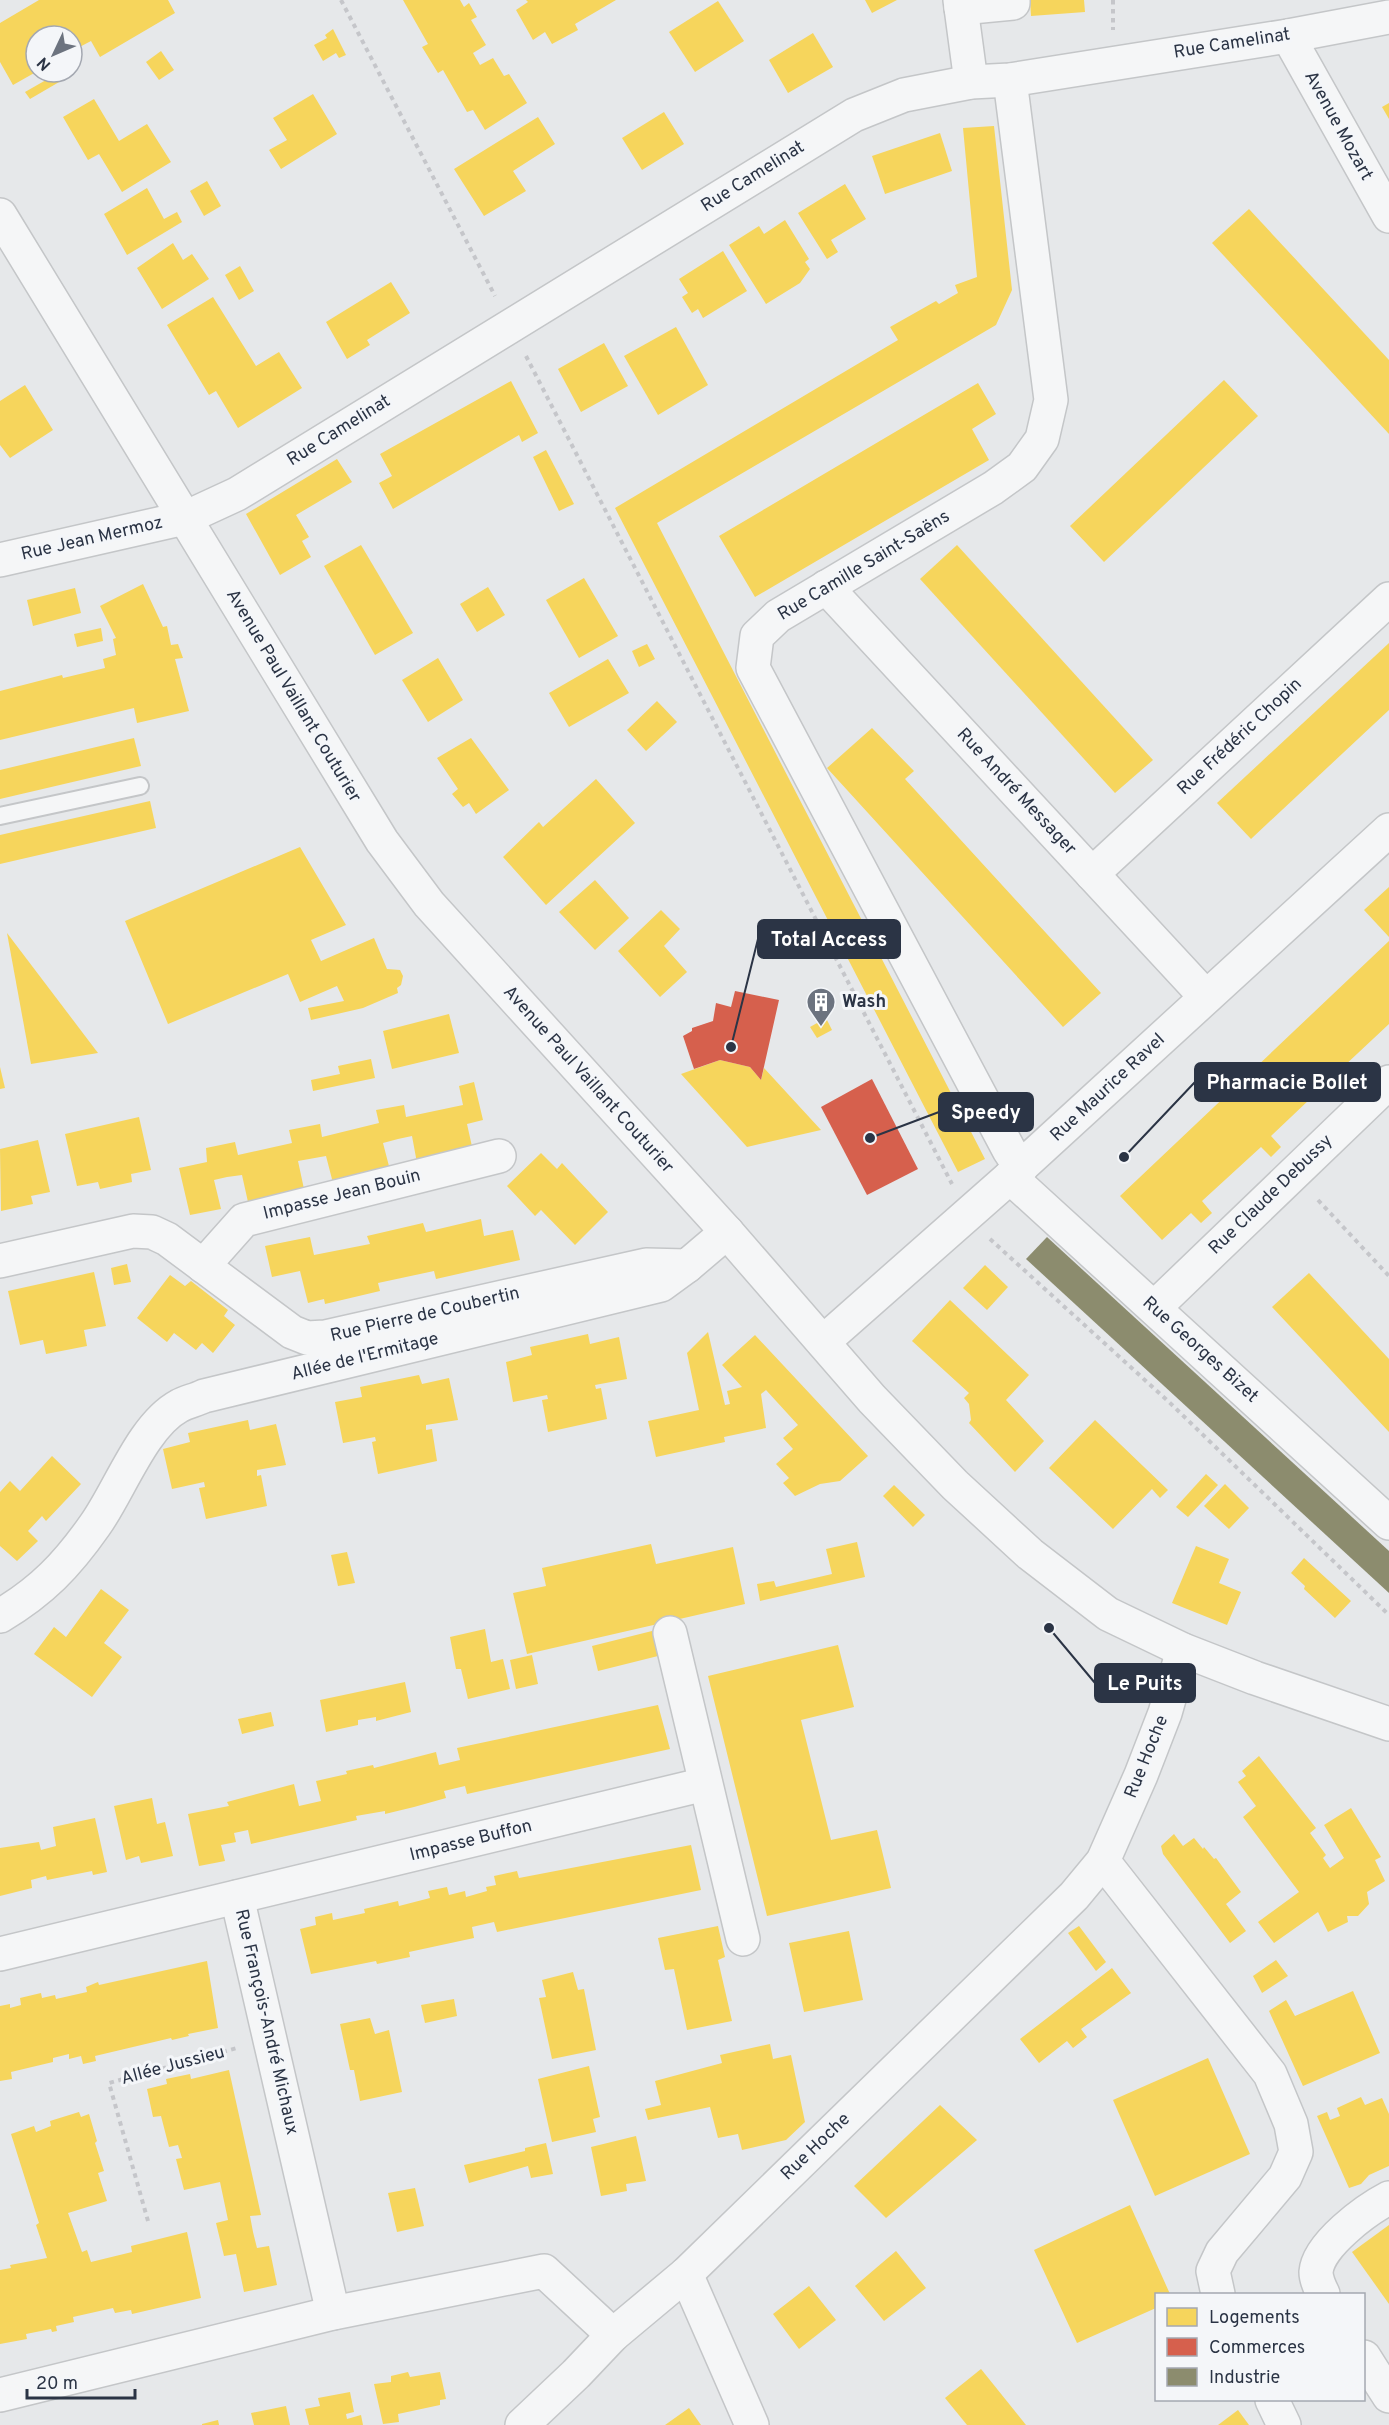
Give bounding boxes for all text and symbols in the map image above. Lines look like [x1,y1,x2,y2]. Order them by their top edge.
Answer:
street label: Rue Camelinat [1172,23,1292,65]
north arrow [24,24,84,84]
text: N [33,52,56,74]
street label: Avenue Mozart [1298,67,1378,185]
street label: Rue Camelinat [697,136,809,218]
street label: Rue Camelinat [283,390,395,472]
street label: Rue Camille Saint-Saëns [774,505,954,627]
street label: Rue Jean Mermoz [19,511,165,567]
street label: Avenue Paul Vaillant Couturier [220,585,366,807]
street label: Rue Frédéric Chopin [1173,673,1307,801]
street label: Rue André Messager [951,724,1081,860]
callout: Total Access [758,920,900,958]
text: Total Access [771,928,887,954]
street label: Avenue Paul Vaillant Couturier [498,981,678,1179]
building icon: Wash [805,986,837,1028]
place label: Wash [842,991,886,1014]
street label: Rue Maurice Ravel [1046,1029,1170,1147]
callout: Pharmacie Bollet [1195,1063,1380,1101]
text: Pharmacie Bollet [1206,1071,1368,1097]
callout: Speedy [939,1093,1033,1131]
text: Speedy [951,1101,1021,1127]
street label: Rue Claude Debussy [1204,1130,1338,1260]
street label: Impasse Jean Bouin [261,1164,423,1226]
street label: Rue Pierre de Coubertin [328,1282,522,1348]
street label: Rue Georges Bizet [1137,1292,1263,1408]
street label: Allée de l'Ermitage [289,1328,441,1386]
callout: Le Puits [1095,1664,1195,1702]
text: Le Puits [1107,1672,1183,1698]
street label: Rue Hoche [1120,1712,1174,1802]
street label: Impasse Buffon [407,1815,535,1867]
street label: Rue François-André Michaux [229,1907,303,2137]
street label: Allée Jussieu [119,2041,227,2091]
street label: Rue Hoche [776,2108,856,2186]
legend [1155,2293,1365,2401]
text: Logements [1209,2307,1300,2330]
text: Commerces [1209,2337,1305,2360]
scale bar [27,2362,135,2400]
text: Industrie [1209,2367,1280,2390]
text: 20 m [36,2373,78,2396]

